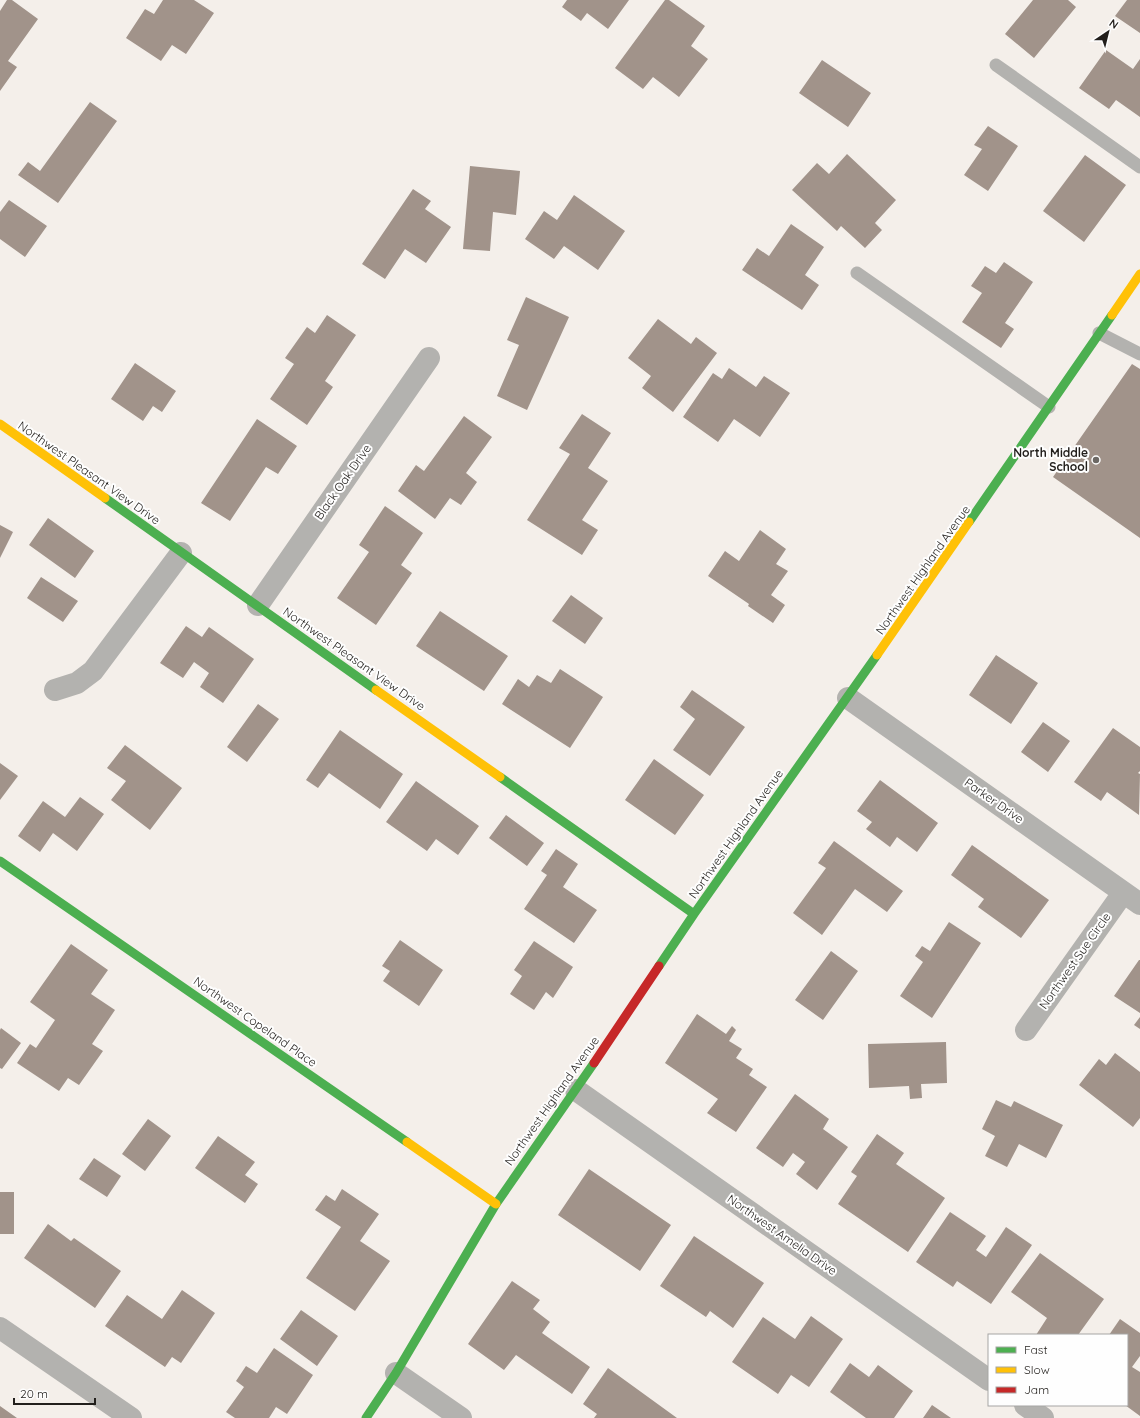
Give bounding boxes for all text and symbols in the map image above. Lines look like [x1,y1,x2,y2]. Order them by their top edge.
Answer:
north arrow [1088,12,1128,52]
text: N [1106,16,1121,32]
street label: Northwest Pleasant View Drive [15,418,163,528]
street label: Black Oak Drive [311,441,374,522]
place label: North Middle School [1013,445,1088,474]
marker: North Middle School [1091,455,1101,465]
street label: Northwest Highland Avenue [872,502,973,637]
street label: Northwest Pleasant View Drive [280,604,428,714]
street label: Northwest Highland Avenue [685,766,786,901]
street label: Parker Drive [962,775,1027,827]
street label: Northwest Sue Circle [1036,909,1114,1012]
street label: Northwest Copeland Place [191,973,320,1070]
street label: Northwest Highland Avenue [501,1033,602,1168]
street label: Northwest Amelia Drive [725,1191,840,1278]
legend [988,1334,1128,1406]
text: Fast [1024,1342,1048,1357]
text: Slow [1024,1362,1050,1377]
scale bar [14,1380,95,1406]
text: Jam [1024,1382,1049,1397]
text: 20 m [20,1386,48,1401]

